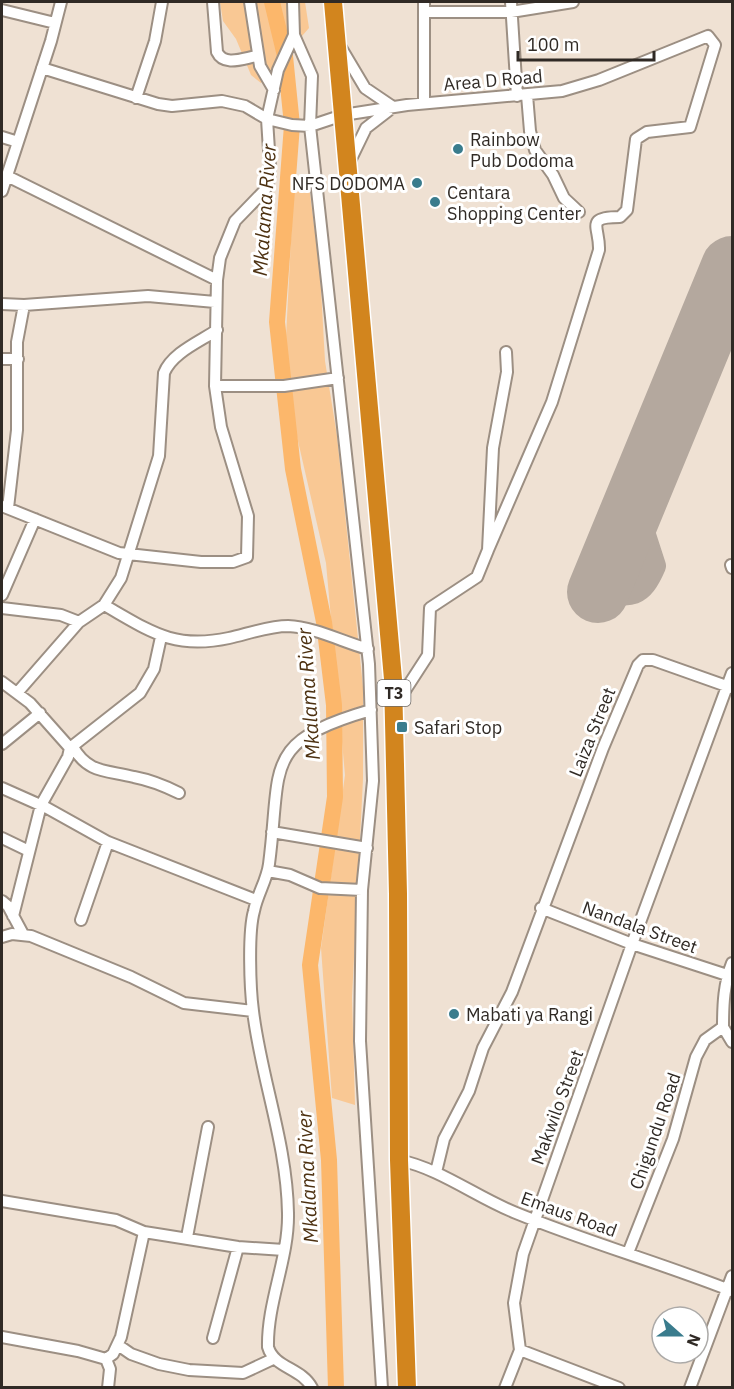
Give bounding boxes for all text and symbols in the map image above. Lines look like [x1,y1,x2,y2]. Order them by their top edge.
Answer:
scale bar [518,24,654,62]
text: 100 m [527,33,579,56]
street label: Area D Road [442,64,544,96]
place label: Rainbow Pub Dodoma [470,128,574,172]
water label: Mkalama River [246,142,282,277]
marker: Rainbow Pub Dodoma [451,142,465,156]
place label: NFS DODOMA [292,172,405,195]
marker: NFS DODOMA [410,176,424,190]
place label: Centara Shopping Center [447,181,582,225]
marker: Centara Shopping Center [428,195,442,209]
water label: Mkalama River [290,626,326,761]
road number: T3 [378,680,410,706]
street label: Laiza Street [564,684,620,780]
place label: Safari Stop [414,716,502,739]
marker: Safari Stop [395,720,409,734]
street label: Nandala Street [579,896,701,958]
place label: Mabati ya Rangi [466,1003,593,1026]
marker: Mabati ya Rangi [447,1007,461,1021]
street label: Makwilo Street [526,1046,588,1168]
street label: Chigundu Road [624,1070,686,1192]
water label: Mkalama River [290,1109,324,1244]
street label: Emaus Road [518,1186,620,1242]
north arrow [650,1305,710,1365]
text: N [683,1331,705,1349]

